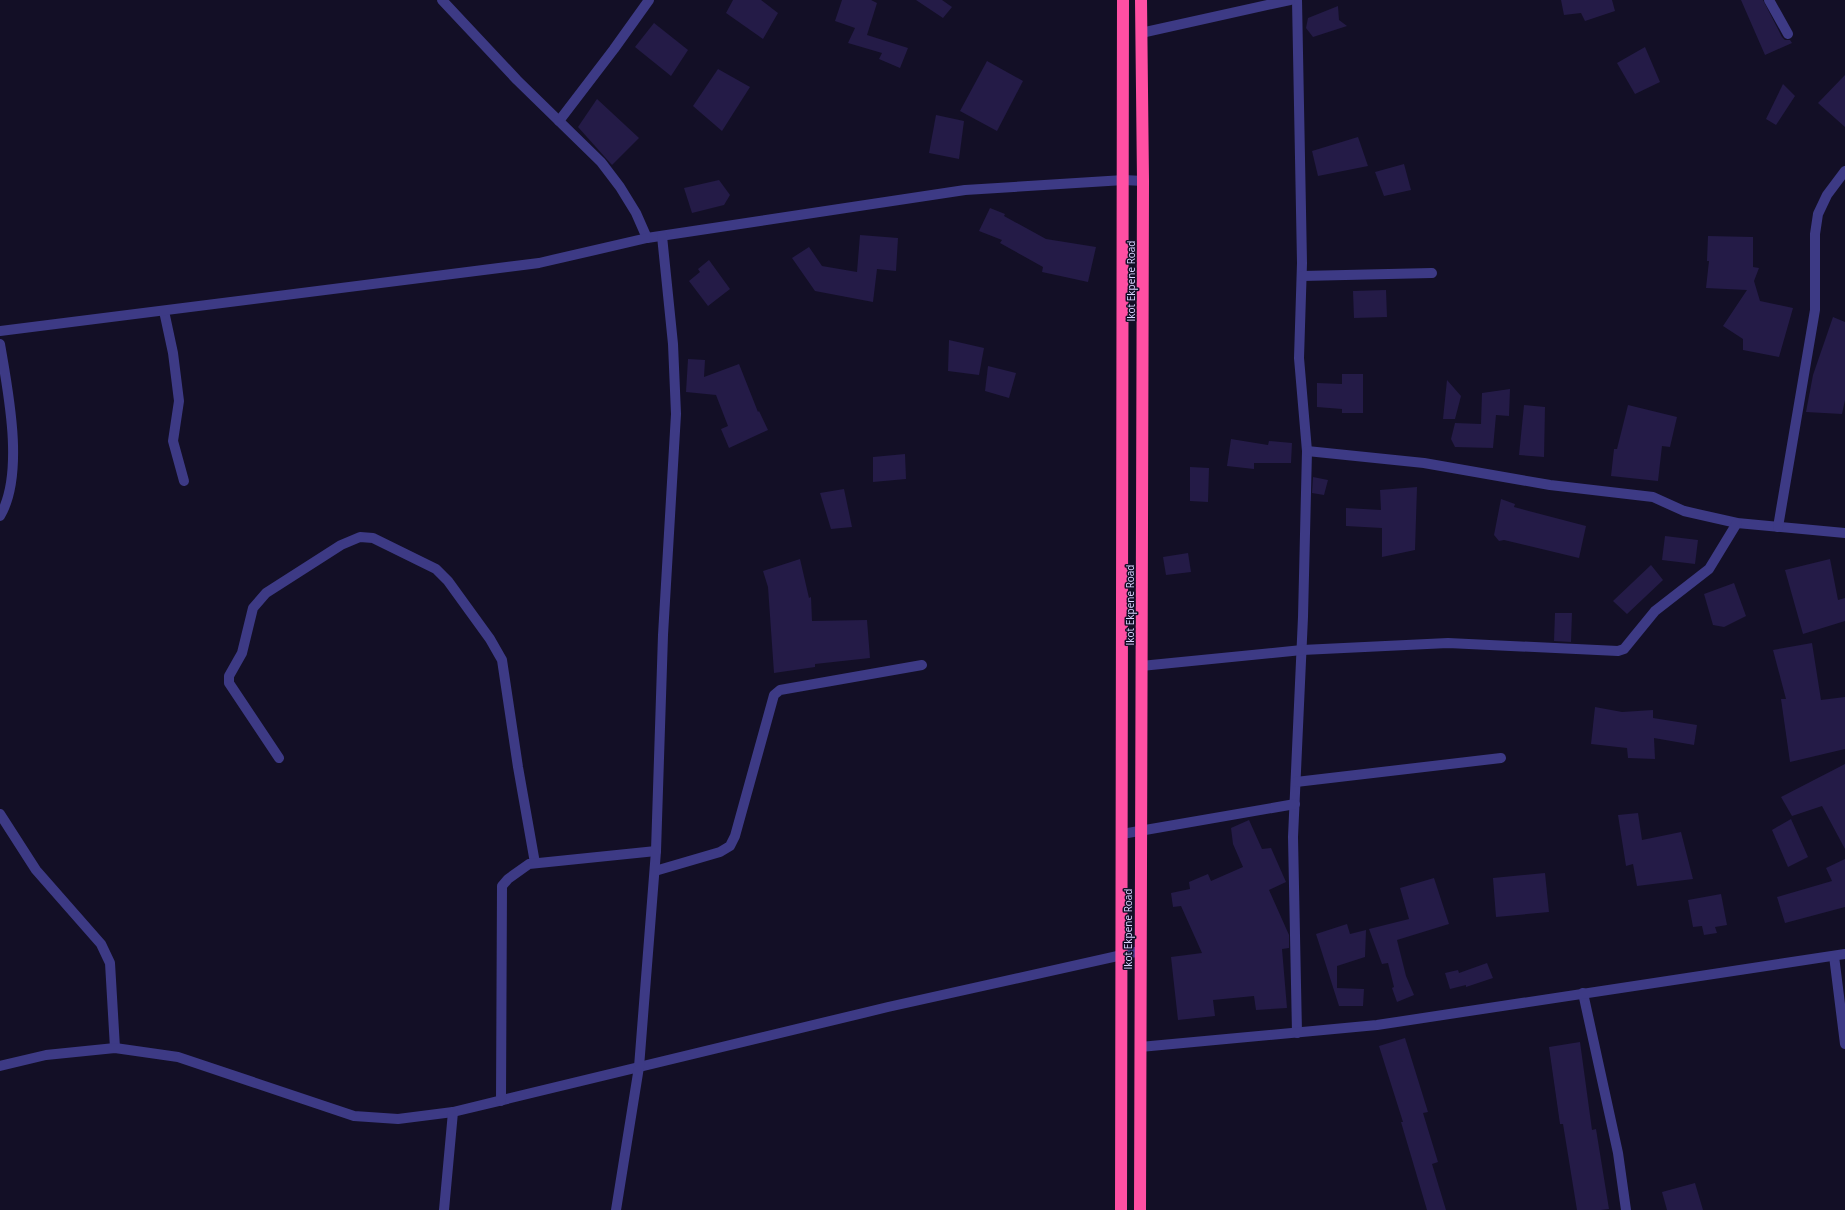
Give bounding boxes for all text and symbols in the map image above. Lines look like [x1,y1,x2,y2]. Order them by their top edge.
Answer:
street label: Ikot Ekpene Road [1124,241,1138,321]
street label: Ikot Ekpene Road [1123,565,1137,645]
street label: Ikot Ekpene Road [1121,889,1135,969]

